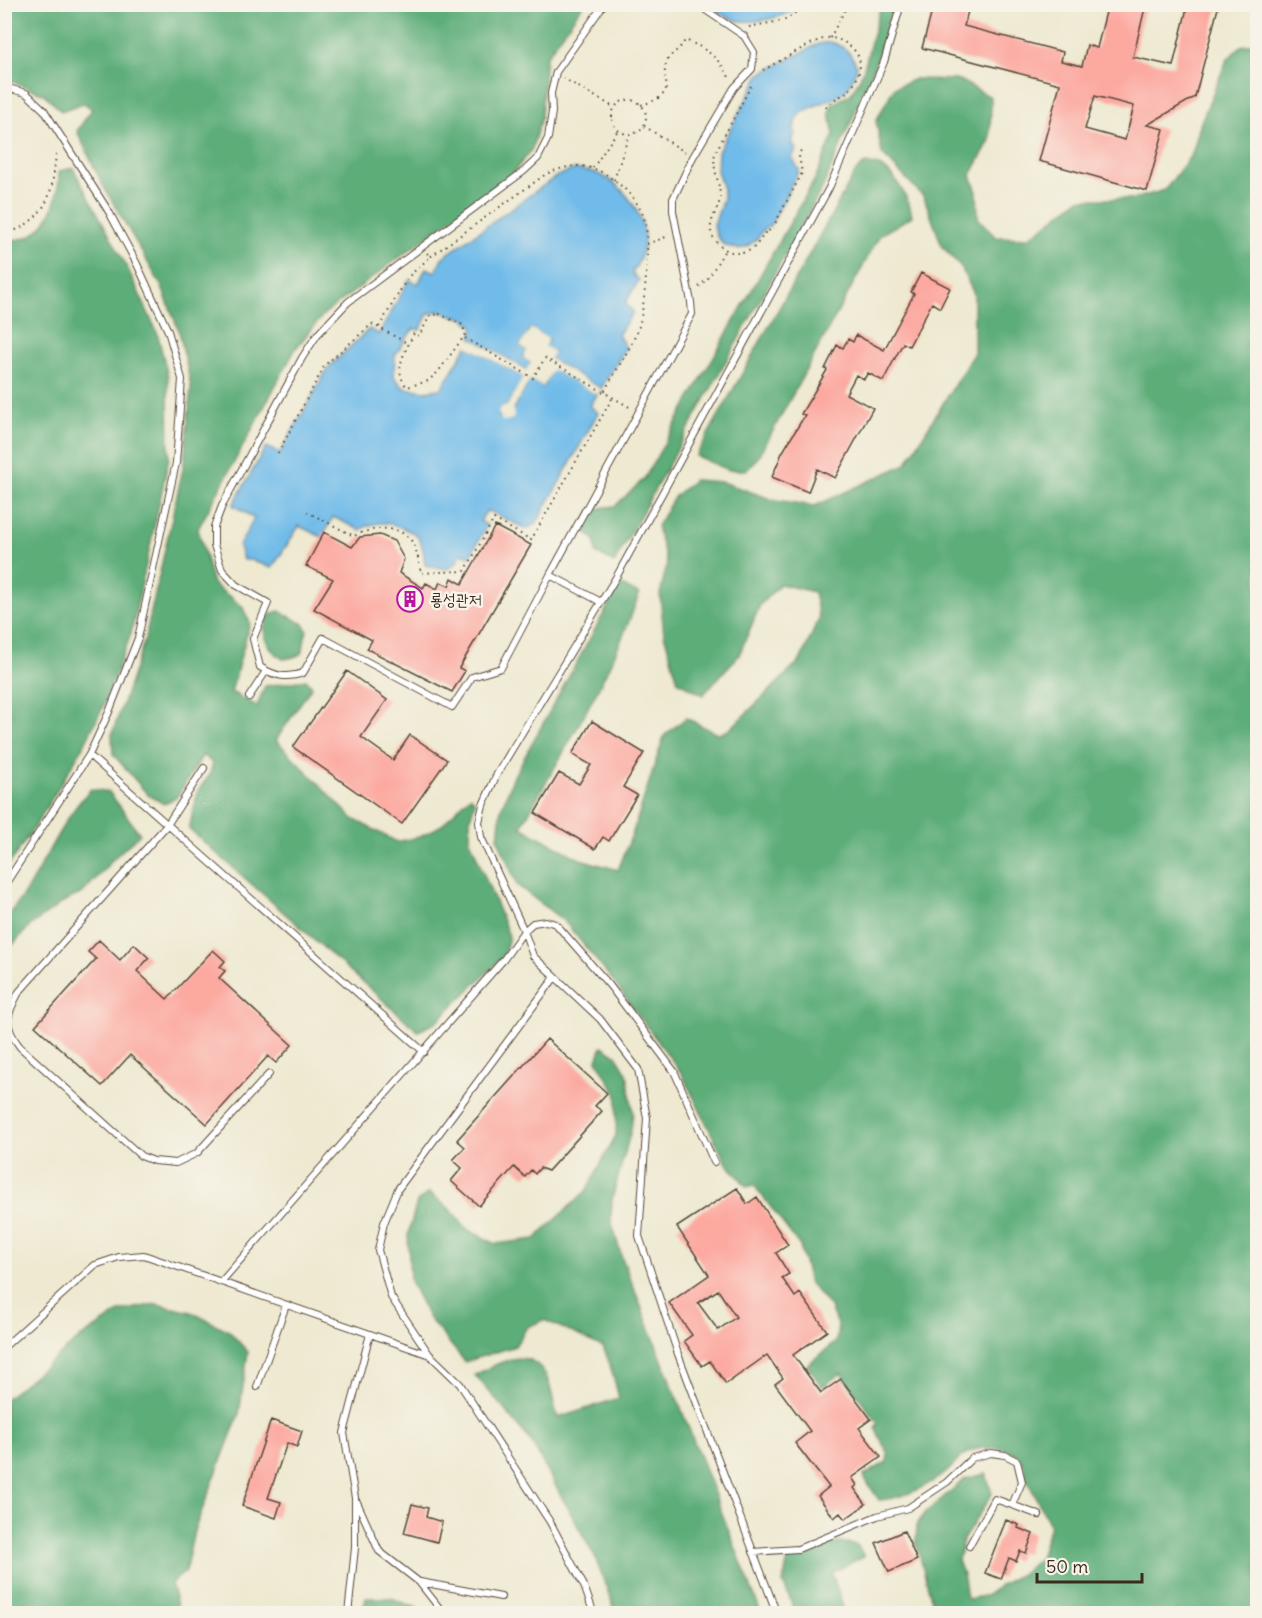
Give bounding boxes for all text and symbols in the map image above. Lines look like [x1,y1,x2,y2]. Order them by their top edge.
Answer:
building icon: 룡성관저 [395,584,425,614]
place label: 룡성관저 [430,589,482,609]
scale bar [1037,1546,1142,1584]
text: 50 m [1046,1555,1088,1578]

